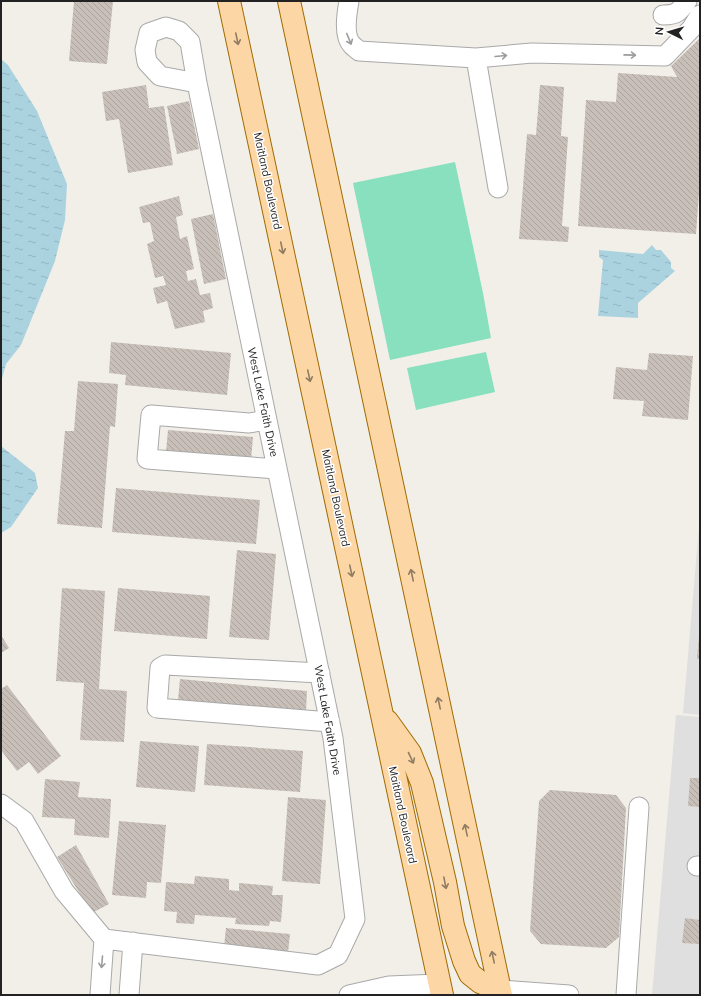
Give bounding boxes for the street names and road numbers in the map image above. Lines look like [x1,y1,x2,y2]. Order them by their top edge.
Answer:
street label: Maitland Boulevard [251,131,285,231]
street label: West Lake Faith Drive [245,346,281,458]
street label: Maitland Boulevard [319,448,353,548]
street label: West Lake Faith Drive [311,664,345,776]
street label: Maitland Boulevard [386,765,420,865]

